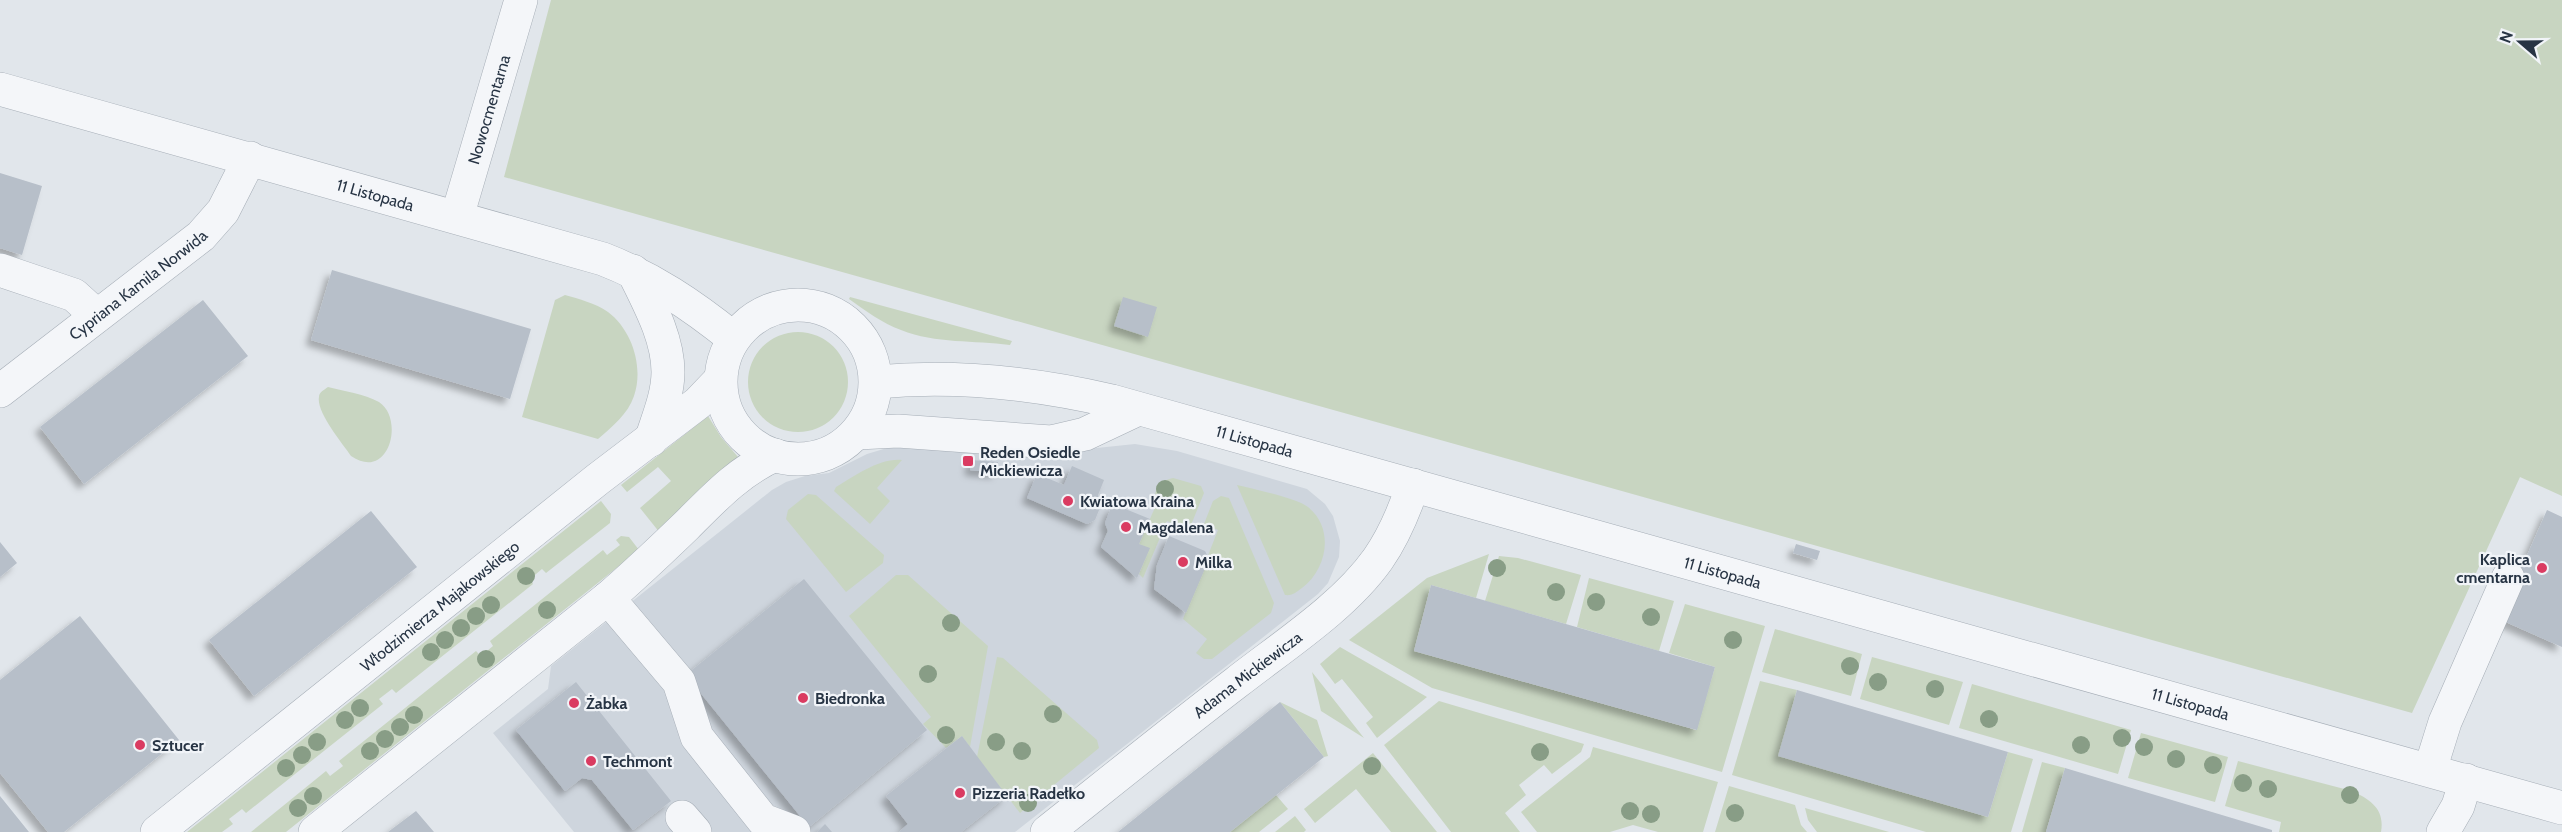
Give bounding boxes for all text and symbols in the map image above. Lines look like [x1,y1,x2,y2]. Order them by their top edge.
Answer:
north arrow [2490,12,2550,72]
text: N [2496,28,2517,46]
street label: Nowocmentarna [464,52,514,167]
street label: 11 Listopada [335,175,416,215]
street label: Cypriana Kamila Norwida [65,226,211,344]
street label: 11 Listopada [1214,421,1296,461]
place label: Reden Osiedle Mickiewicza [980,443,1080,480]
marker: Reden Osiedle Mickiewicza [961,454,975,468]
place label: Kwiatowa Kraina [1080,492,1194,511]
marker: Kwiatowa Kraina [1061,494,1075,508]
place label: Magdalena [1138,518,1213,537]
marker: Magdalena [1119,520,1133,534]
street label: Włodzimierza Majakowskiego [356,536,523,675]
place label: Kaplica cmentarna [2456,550,2530,587]
place label: Milka [1195,553,1232,572]
street label: 11 Listopada [1682,553,1764,592]
marker: Milka [1176,555,1190,569]
marker: Kaplica cmentarna [2535,561,2549,575]
street label: Adama Mickiewicza [1189,627,1306,722]
street label: 11 Listopada [2150,684,2232,724]
place label: Biedronka [815,689,885,708]
marker: Biedronka [796,691,810,705]
place label: Żabka [586,694,628,713]
marker: Żabka [567,696,581,710]
place label: Sztucer [152,736,204,755]
marker: Sztucer [133,738,147,752]
place label: Techmont [603,752,673,771]
marker: Techmont [584,754,598,768]
place label: Pizzeria Radełko [972,784,1085,803]
marker: Pizzeria Radełko [953,786,967,800]

